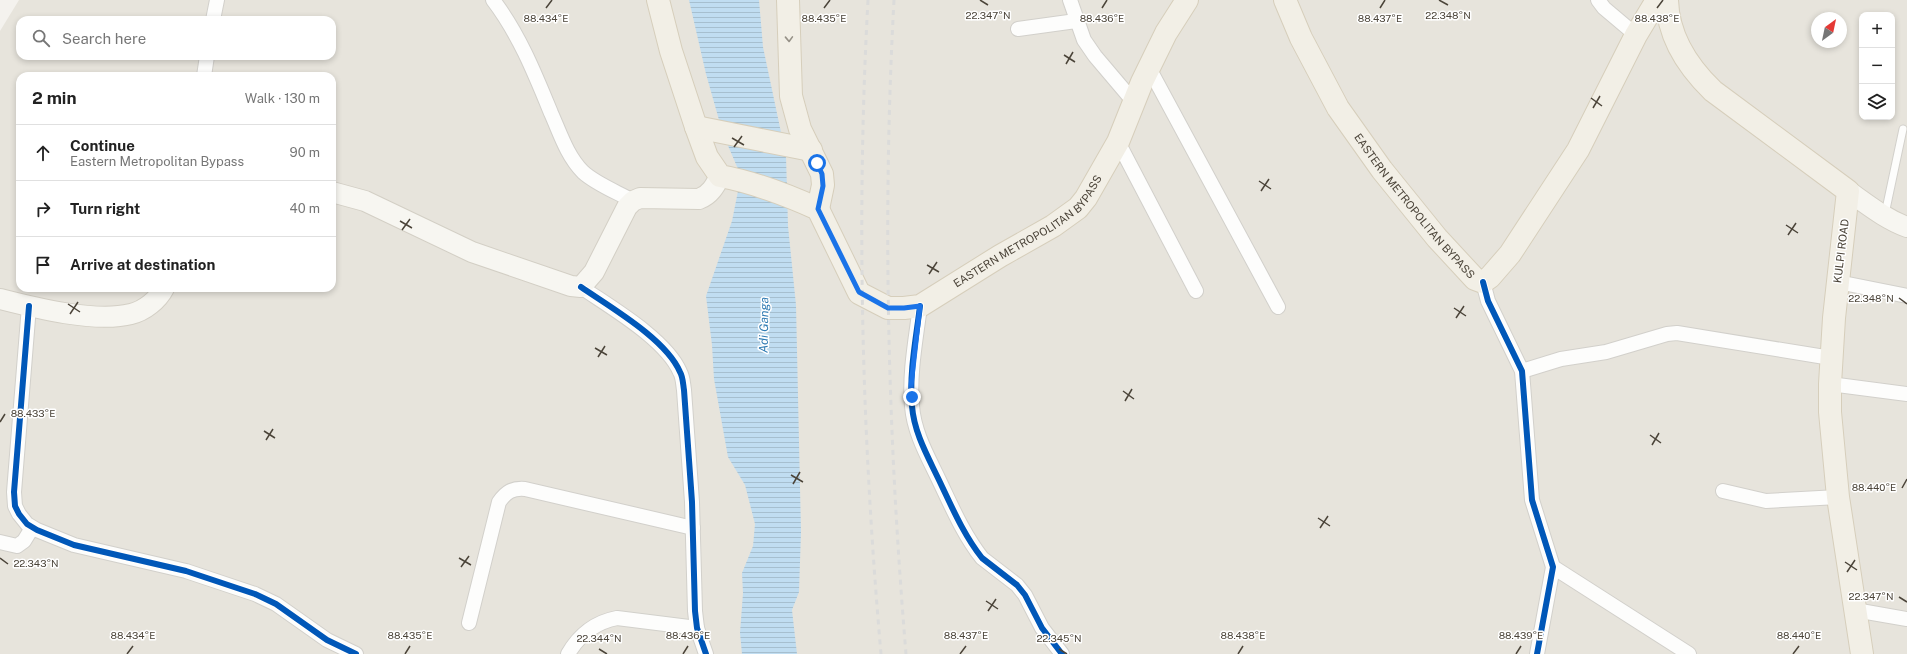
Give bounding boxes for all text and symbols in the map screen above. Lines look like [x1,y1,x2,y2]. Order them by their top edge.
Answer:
text: 22.347°N [966,9,1010,21]
text: 22.348°N [1425,9,1471,21]
text: 88.434°E [524,12,568,24]
text: 88.435°E [802,12,846,24]
text: 88.436°E [1080,12,1124,24]
text: 88.437°E [1358,12,1402,24]
text: 88.438°E [1635,12,1679,24]
north arrow [1811,12,1847,48]
map controls [1859,12,1895,120]
button: + [1859,12,1895,48]
search box [16,16,336,60]
icon: search [30,27,52,49]
text: Search here [62,30,146,47]
one-way arrow [785,36,793,42]
button: − [1859,48,1895,84]
button: layers [1859,84,1895,120]
text: 2 min [32,88,77,108]
text: Walk · 130 m [245,91,320,106]
street label: EASTERN METROPOLITAN BYPASS [1352,131,1477,281]
text: Continue [70,137,135,154]
icon: ahead [32,142,54,164]
text: 90 m [290,145,320,160]
text: Eastern Metropolitan Bypass [70,154,244,169]
route start [808,154,826,172]
street label: EASTERN METROPOLITAN BYPASS [951,173,1104,290]
icon: right [32,198,54,220]
text: Turn right [70,200,140,217]
text: 40 m [289,201,320,216]
street label: KULPI ROAD [1831,218,1851,284]
icon: arrive [32,254,54,276]
text: Arrive at destination [70,256,215,273]
text: 22.348°N [1848,292,1894,304]
water label: Adi Ganga [757,297,771,353]
route end [903,388,921,406]
text: 88.433°E [11,407,55,419]
text: 88.440°E [1852,481,1896,493]
text: 22.343°N [13,557,59,569]
text: 22.347°N [1849,590,1893,602]
text: 88.434°E [111,629,155,641]
text: 88.435°E [388,629,432,641]
text: 88.436°E [666,629,710,641]
text: 88.437°E [944,629,988,641]
text: 88.438°E [1221,629,1265,641]
text: 88.439°E [1499,629,1543,641]
text: 88.440°E [1777,629,1821,641]
text: 22.344°N [576,632,622,644]
text: 22.345°N [1036,632,1082,644]

